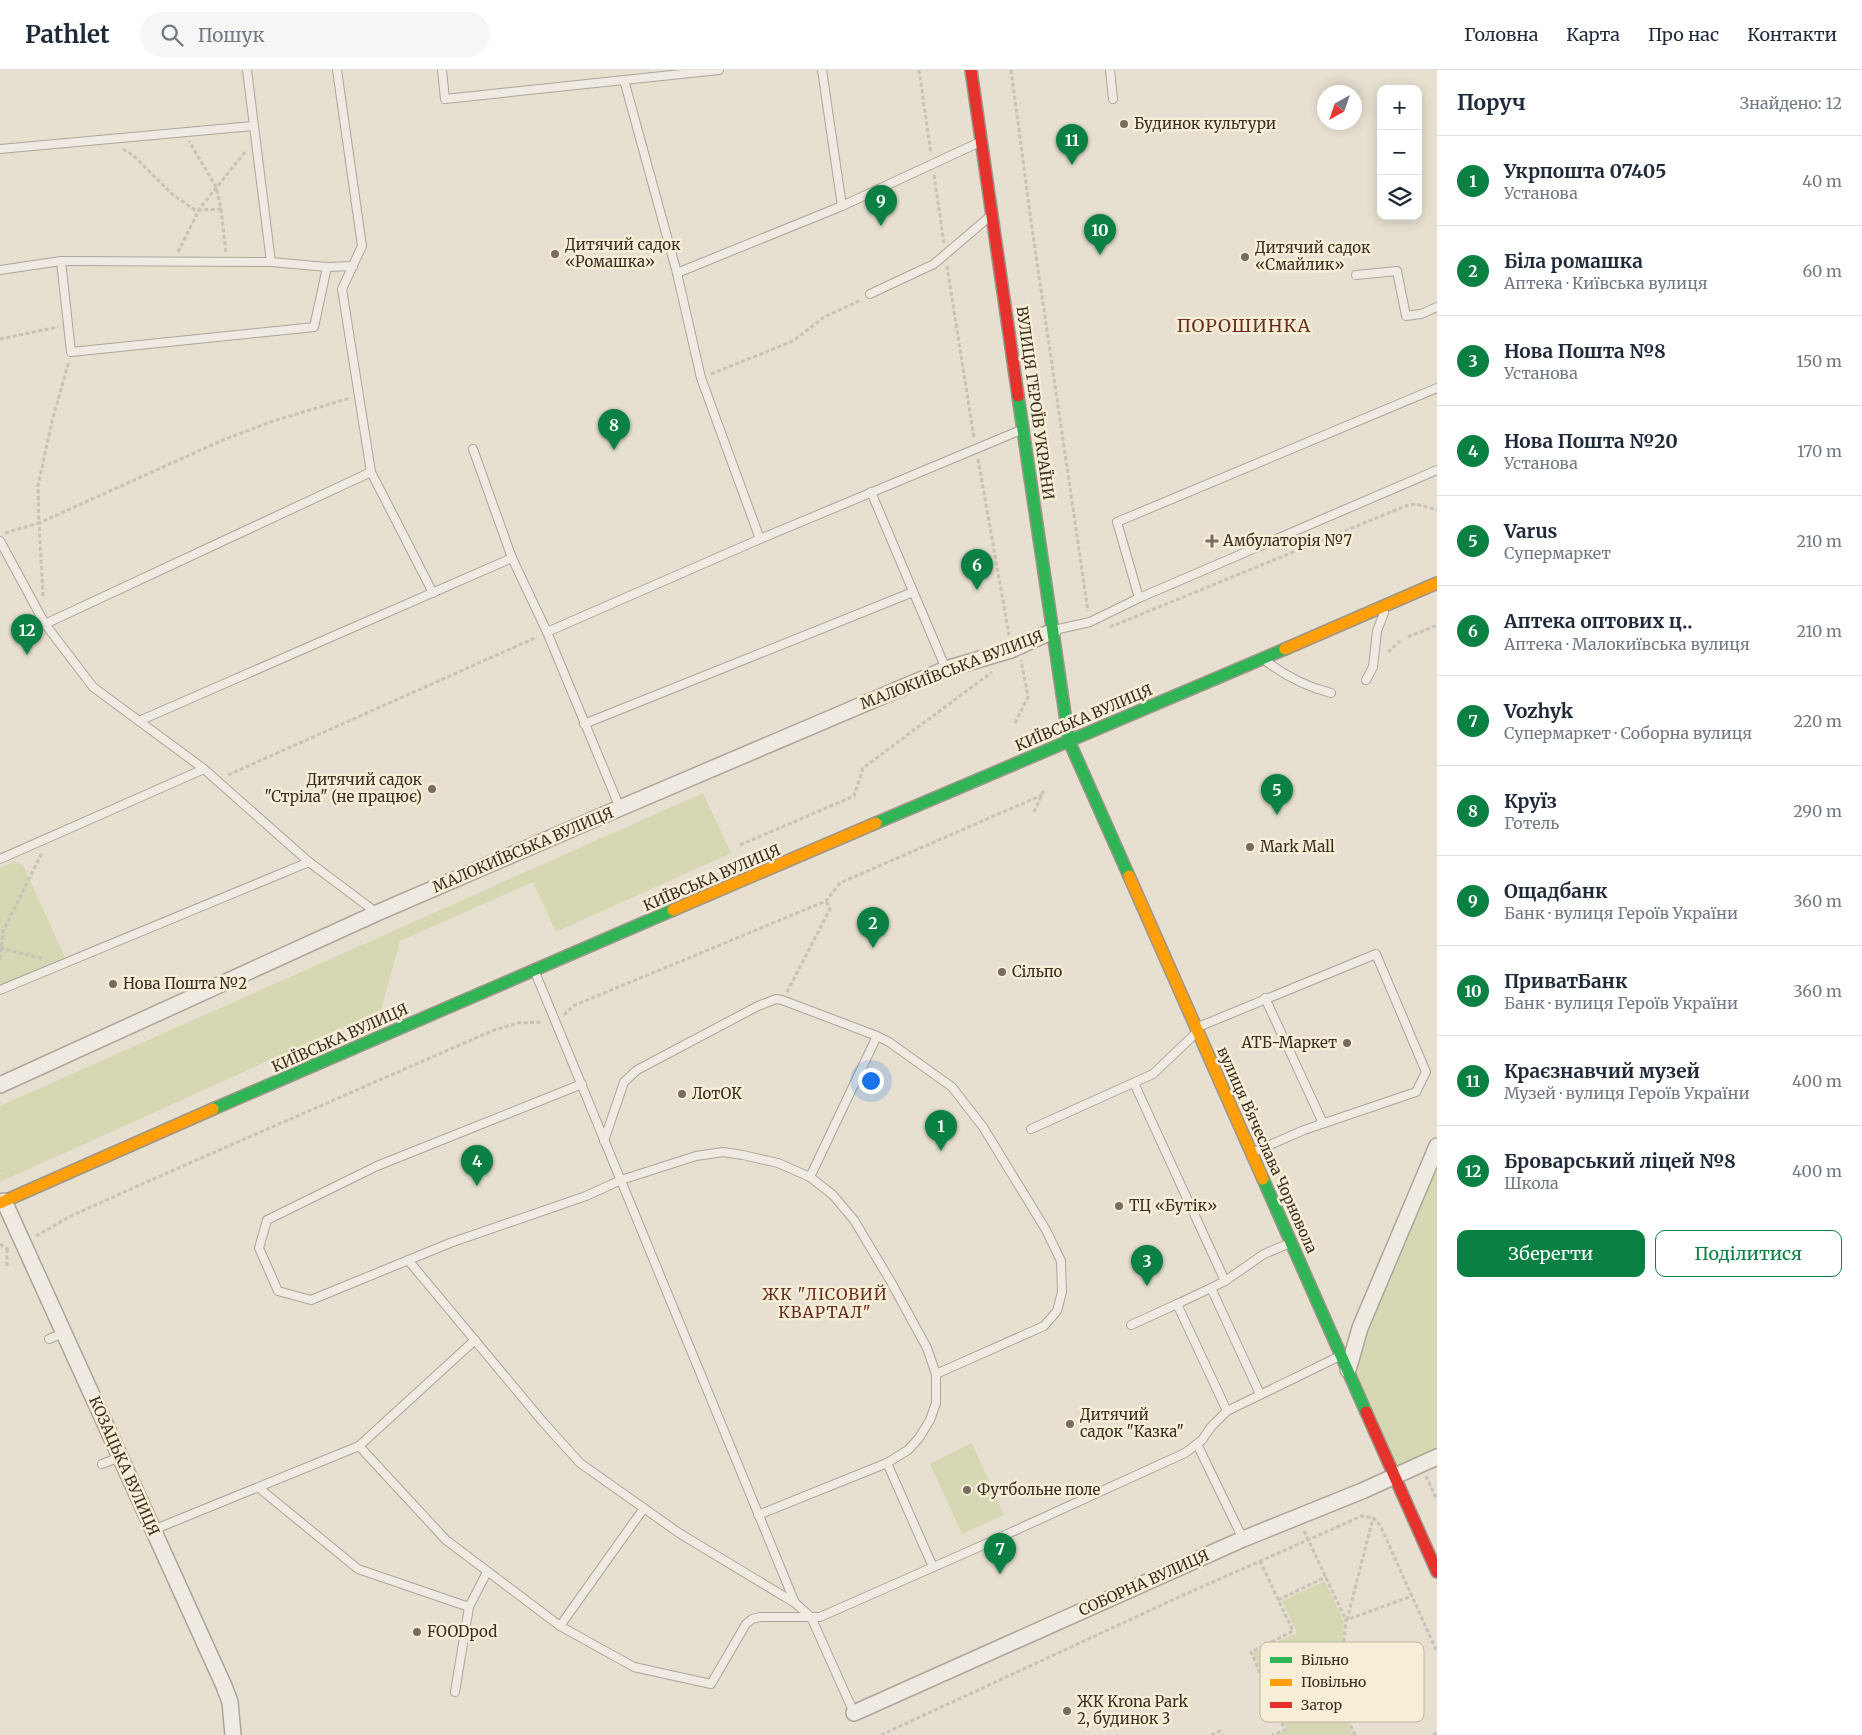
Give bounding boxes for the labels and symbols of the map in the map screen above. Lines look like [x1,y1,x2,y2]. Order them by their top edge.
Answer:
north arrow [1317,85,1362,130]
place label: Будинок культури [1134,114,1276,133]
marker: Будинок культури [1118,118,1130,130]
pin: 11 [1056,124,1088,165]
pin: 9 [865,185,897,226]
pin: 10 [1084,214,1116,255]
place label: Дитячий садок «Ромашка» [565,235,681,271]
place label: Дитячий садок «Смайлик» [1255,238,1371,274]
marker: Дитячий садок «Ромашка» [549,248,561,260]
marker: Дитячий садок «Смайлик» [1239,251,1251,263]
street label: ВУЛИЦЯ ГЕРОЇВ УКРАЇНИ [1012,305,1059,501]
district label: ПОРОШИНКА [1177,314,1311,337]
pin: 8 [598,409,630,450]
place label: Амбулаторія №7 [1222,531,1352,550]
marker: Амбулаторія №7 [1205,534,1219,548]
pin: 6 [961,549,993,590]
pin: 12 [11,614,43,655]
street label: МАЛОКИЇВСЬКА ВУЛИЦЯ [857,626,1046,713]
street label: КИЇВСЬКА ВУЛИЦЯ [1012,680,1156,755]
place label: Дитячий садок "Стріла" (не працює) [265,770,422,806]
pin: 5 [1261,774,1293,815]
marker: Дитячий садок "Стріла" (не працює) [426,783,438,795]
street label: МАЛОКИЇВСЬКА ВУЛИЦЯ [429,803,616,896]
place label: Mark Mall [1260,837,1335,856]
street label: КИЇВСЬКА ВУЛИЦЯ [640,840,784,915]
marker: Mark Mall [1244,841,1256,853]
pin: 2 [857,907,889,948]
place label: Сільпо [1012,962,1063,981]
marker: Сільпо [996,966,1008,978]
place label: Нова Пошта №2 [123,974,247,993]
marker: Нова Пошта №2 [107,978,119,990]
street label: КИЇВСЬКА ВУЛИЦЯ [269,999,411,1076]
place label: АТБ-Маркет [1241,1033,1337,1052]
marker: АТБ-Маркет [1341,1037,1353,1049]
street label: вулиця Вʼячеслава Чорновола [1213,1044,1322,1256]
your location [858,1068,884,1094]
place label: ЛотОК [692,1084,742,1103]
marker: ЛотОК [676,1088,688,1100]
pin: 1 [925,1110,957,1151]
pin: 4 [461,1145,493,1186]
place label: ТЦ «Бутік» [1129,1196,1217,1215]
marker: ТЦ «Бутік» [1113,1200,1125,1212]
pin: 3 [1131,1245,1163,1286]
district label: ЖК "ЛІСОВИЙ КВАРТАЛ" [762,1284,888,1322]
street label: КОЗАЦЬКА ВУЛИЦЯ [85,1393,164,1539]
place label: Дитячий садок "Казка" [1080,1405,1184,1441]
marker: Дитячий садок "Казка" [1064,1418,1076,1430]
place label: Футбольне поле [977,1480,1100,1499]
marker: Футбольне поле [961,1484,973,1496]
pin: 7 [984,1533,1016,1574]
street label: СОБОРНА ВУЛИЦЯ [1076,1545,1212,1620]
place label: FOODpod [427,1622,497,1641]
marker: FOODpod [411,1626,423,1638]
legend [1260,1642,1424,1722]
text: Вільно [1301,1651,1349,1669]
text: Повільно [1301,1673,1366,1691]
place label: ЖК Krona Park 2, будинок 3 [1077,1692,1188,1728]
text: Затор [1301,1696,1342,1714]
marker: ЖК Krona Park 2, будинок 3 [1061,1705,1073,1717]

